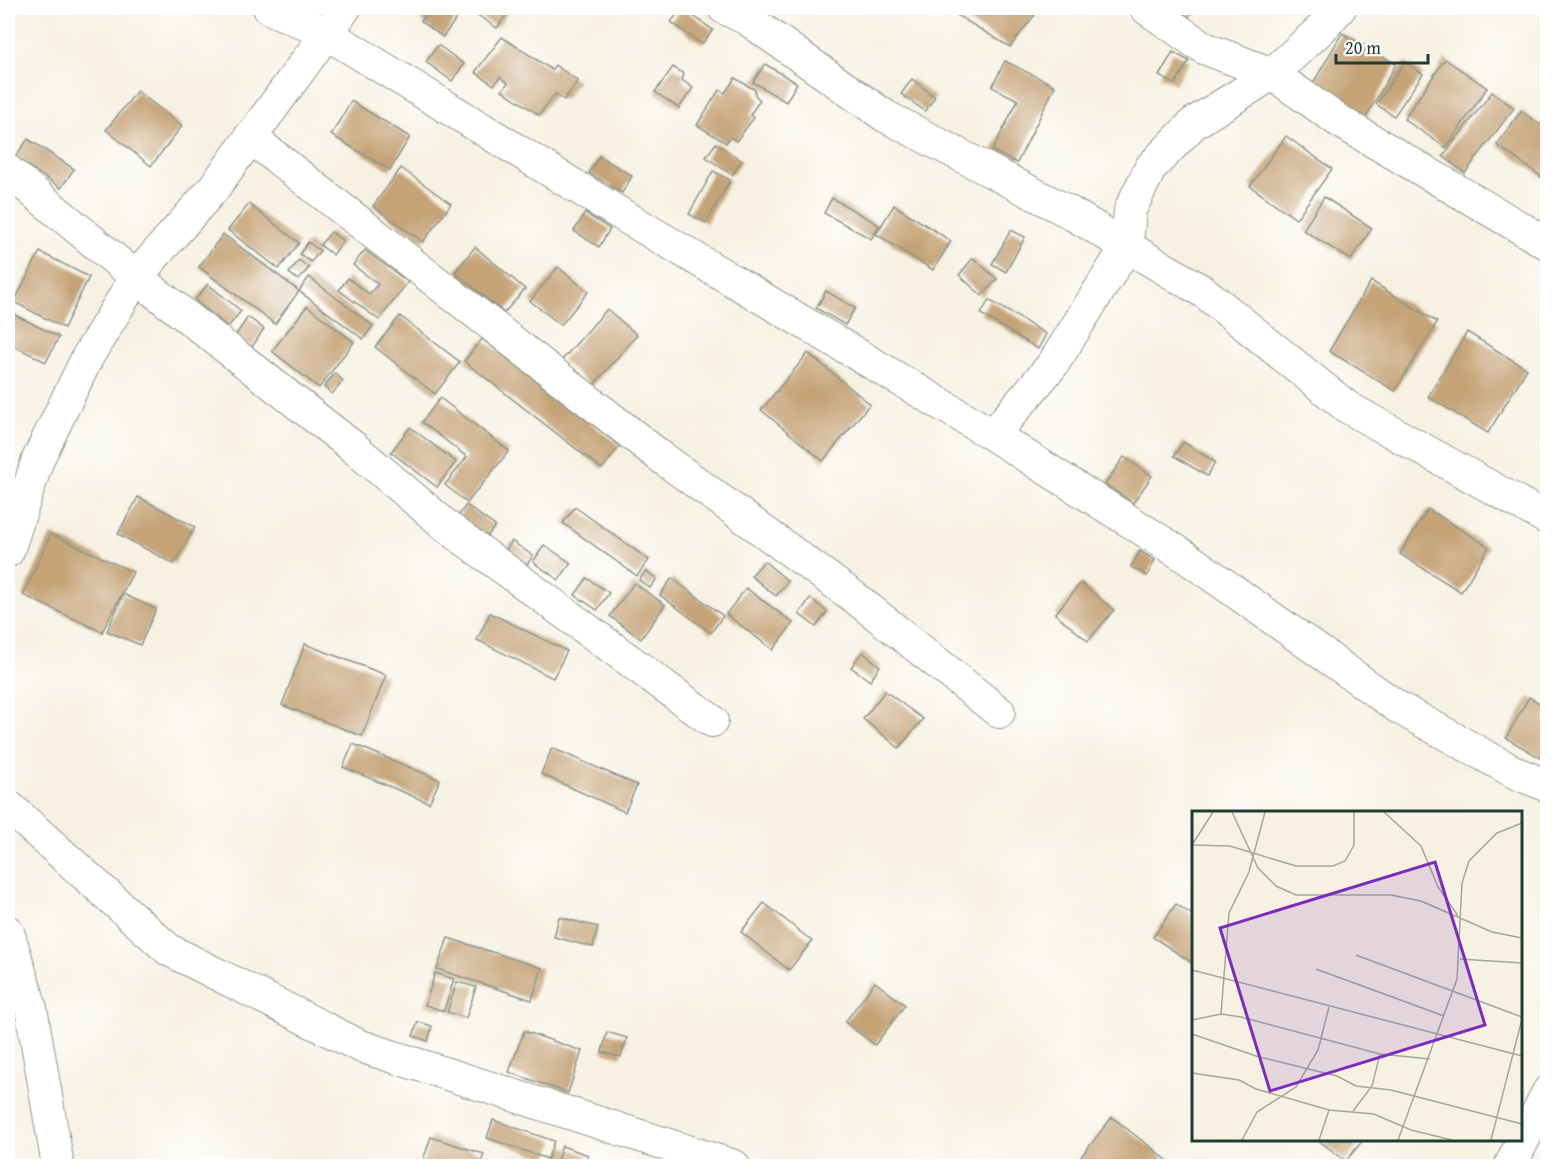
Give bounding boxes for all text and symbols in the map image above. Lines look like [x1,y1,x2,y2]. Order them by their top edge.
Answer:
scale bar [1336,27,1428,65]
text: 20 m [1345,34,1381,61]
inset map [1192,811,1522,1141]

